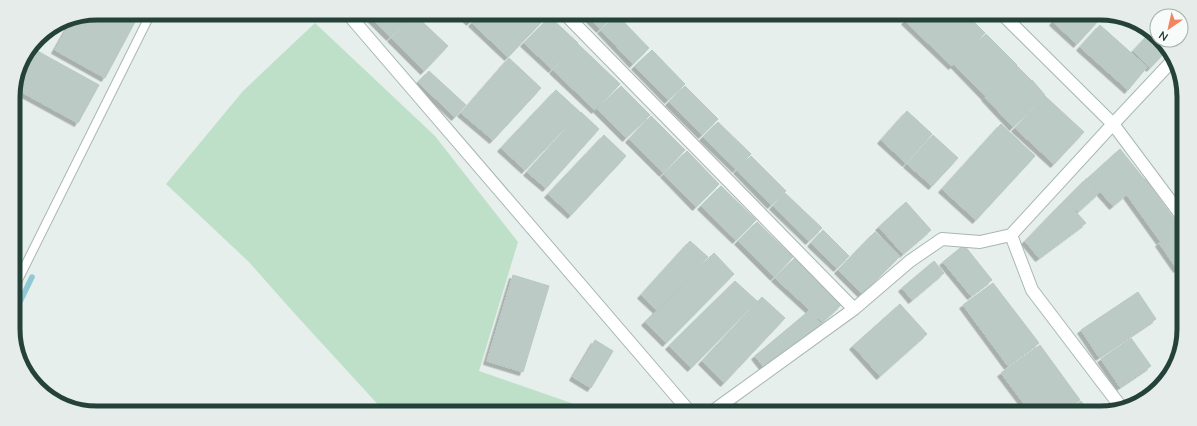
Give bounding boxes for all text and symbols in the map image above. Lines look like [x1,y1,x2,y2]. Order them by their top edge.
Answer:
north arrow [1149,8,1189,48]
text: N [1156,27,1171,44]

